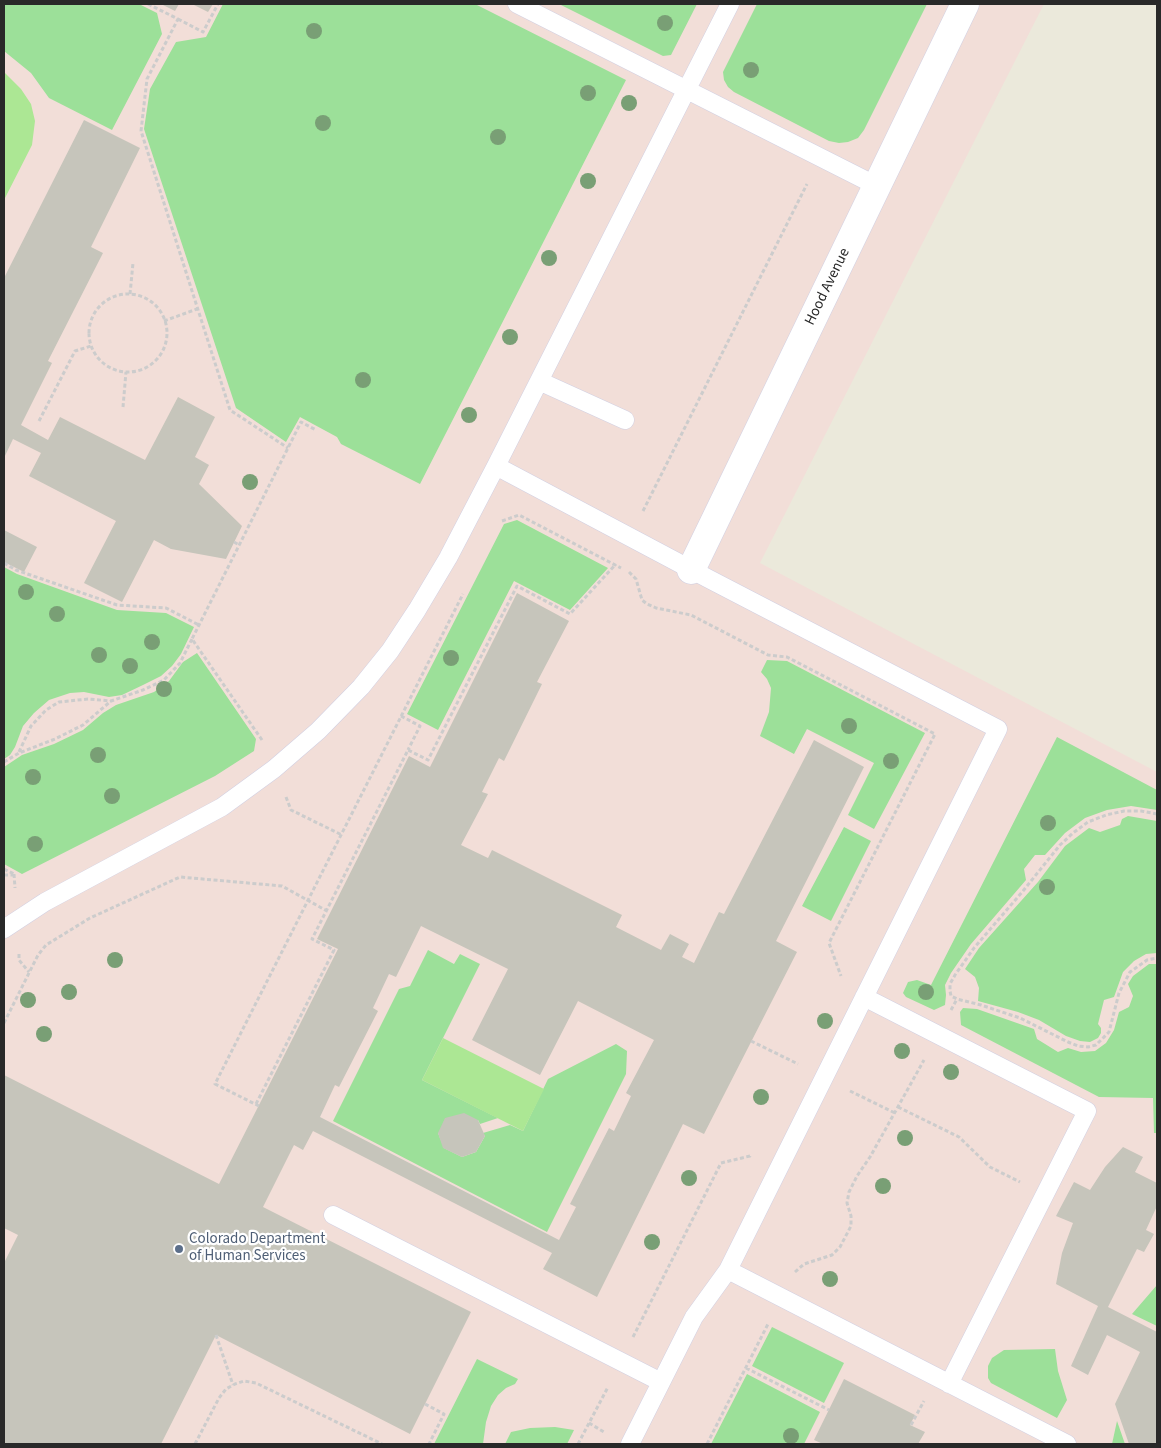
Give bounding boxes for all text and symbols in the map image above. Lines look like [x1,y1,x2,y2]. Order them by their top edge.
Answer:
street label: Hood Avenue [802,245,854,329]
place label: Colorado Department of Human Services [189,1231,325,1266]
marker: Colorado Department of Human Services [173,1243,185,1255]

